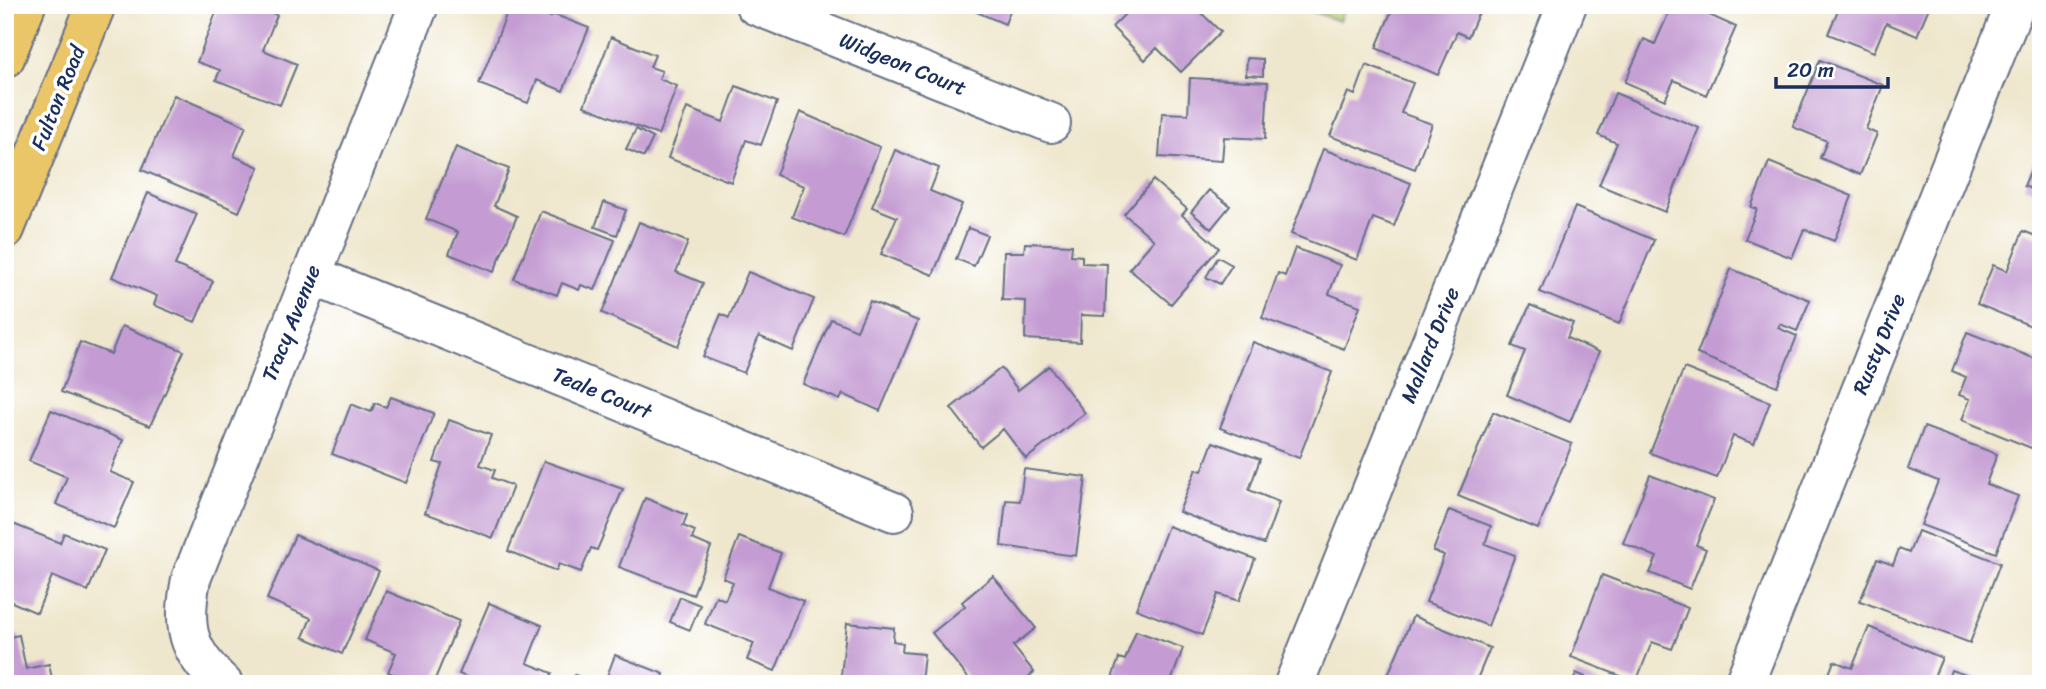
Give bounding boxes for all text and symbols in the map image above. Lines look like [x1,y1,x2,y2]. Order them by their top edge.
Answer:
street label: Widgeon Court [834,21,972,107]
street label: Fulton Road [20,38,97,156]
scale bar [1776,46,1888,90]
text: 20 m [1787,51,1834,89]
street label: Tracy Avenue [250,259,332,387]
street label: Mallard Drive [1389,281,1471,409]
street label: Rusty Drive [1841,287,1917,401]
street label: Teale Court [546,356,659,431]

